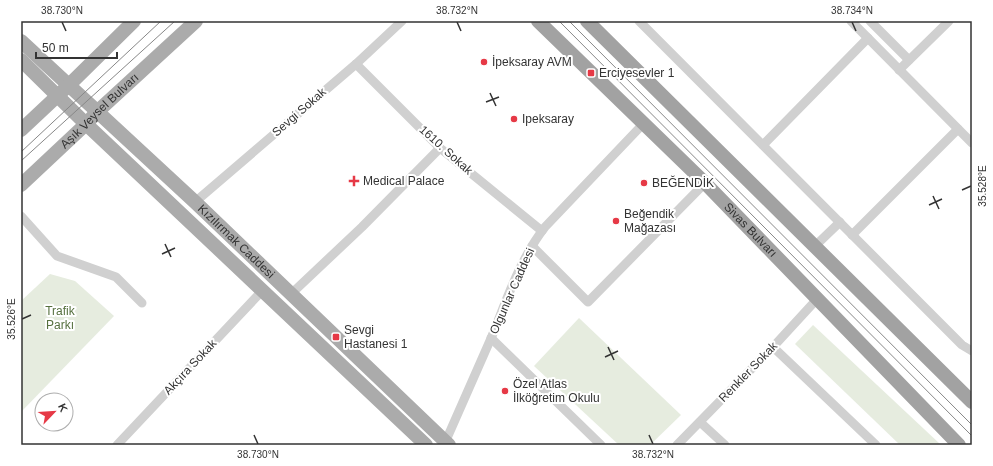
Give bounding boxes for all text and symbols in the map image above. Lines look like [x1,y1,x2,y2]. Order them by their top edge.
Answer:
text: 38.730°N [41,5,83,16]
text: 38.732°N [436,5,478,16]
text: 38.734°N [831,5,873,16]
scale bar [36,34,117,60]
text: 50 m [42,41,69,55]
place label: İpeksaray AVM [492,55,572,69]
marker: İpeksaray AVM [479,57,489,67]
place label: Erciyesevler 1 [599,66,675,80]
marker: Erciyesevler 1 [586,68,596,78]
street label: Aşık Veysel Bulvarı [57,70,141,151]
street label: Sevgi Sokak [269,84,330,139]
place label: Ipeksaray [522,112,574,126]
marker: Ipeksaray [509,114,519,124]
street label: 1610. Sokak [417,122,476,178]
text: 35.528°E [977,165,988,207]
place label: Medical Palace [363,174,445,188]
marker: Medical Palace [348,175,360,187]
place label: BEĞENDİK [652,175,714,190]
marker: BEĞENDİK [639,178,649,188]
street label: Sivas Bulvarı [721,200,780,260]
street label: Kızılırmak Caddesi [195,201,277,281]
place label: Beğendik Mağazası [624,207,676,235]
marker: Beğendik Mağazası [611,216,621,226]
street label: Olgunlar Caddesi [487,246,537,336]
text: 35.526°E [6,298,17,340]
park label: Trafik Parkı [45,304,76,332]
place label: Sevgi Hastanesi 1 [344,323,408,351]
marker: Sevgi Hastanesi 1 [331,332,341,342]
street label: Akçıra Sokak [161,336,220,398]
street label: Renkler Sokak [716,338,781,405]
place label: Özel Atlas İlköğretim Okulu [513,377,600,405]
marker: Özel Atlas İlköğretim Okulu [500,386,510,396]
north arrow [34,392,74,432]
text: K [56,402,70,414]
text: 38.730°N [237,449,279,460]
text: 38.732°N [632,449,674,460]

